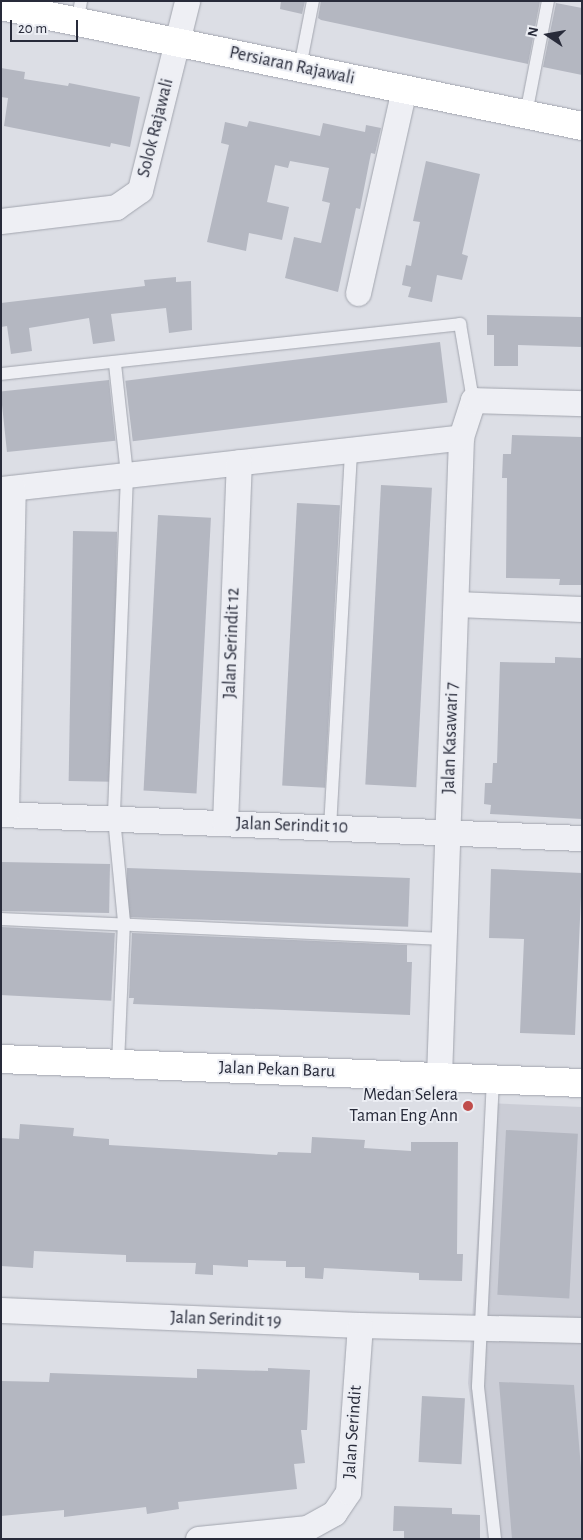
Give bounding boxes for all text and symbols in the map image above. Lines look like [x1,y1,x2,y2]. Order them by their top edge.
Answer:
scale bar [12,10,80,42]
north arrow [523,10,573,60]
text: 20 m [18,21,47,36]
text: N [525,26,541,38]
street label: Persiaran Rajawali [227,42,357,90]
street label: Solok Rajawali [133,76,179,180]
street label: Jalan Serindit 12 [219,587,245,699]
street label: Jalan Kasawari 7 [438,682,464,794]
street label: Jalan Serindit 10 [235,813,349,839]
street label: Jalan Pekan Baru [219,1057,335,1083]
place label: Medan Selera Taman Eng Ann [349,1085,458,1128]
marker: Medan Selera Taman Eng Ann [462,1100,474,1112]
street label: Jalan Serindit 19 [170,1307,282,1333]
street label: Jalan Serindit [339,1385,367,1479]

